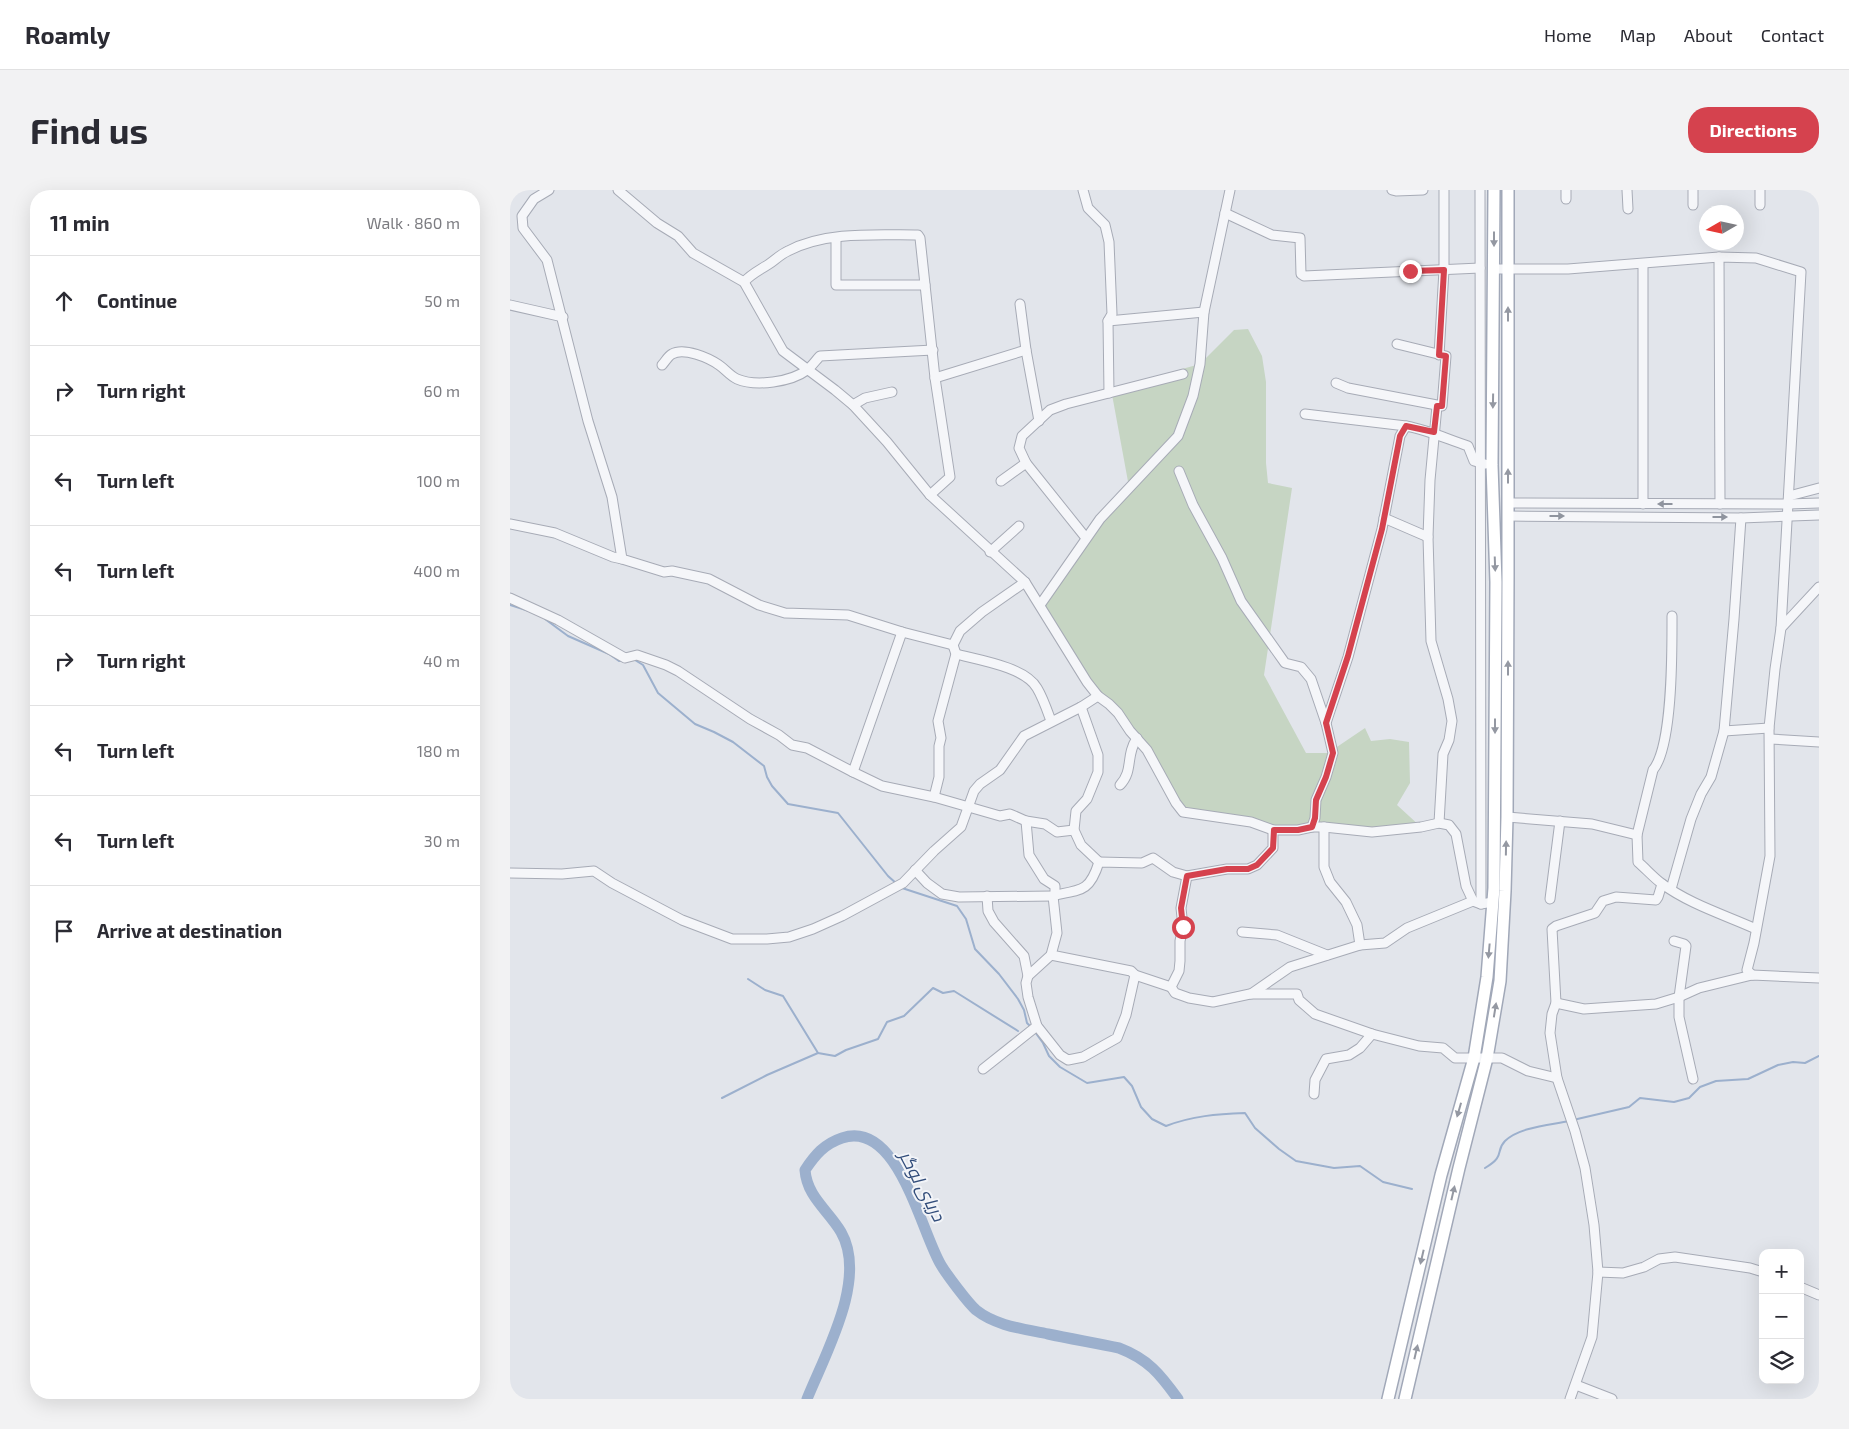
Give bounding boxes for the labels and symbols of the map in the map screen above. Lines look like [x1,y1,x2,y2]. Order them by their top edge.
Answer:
north arrow [1699,205,1744,250]
one-way arrow [1490,231,1498,247]
route end [1399,260,1422,283]
one-way arrow [1504,305,1512,321]
one-way arrow [1489,393,1497,409]
one-way arrow [1504,468,1512,484]
one-way arrow [1657,500,1673,508]
one-way arrow [1549,512,1565,520]
one-way arrow [1712,513,1728,521]
one-way arrow [1491,556,1499,572]
one-way arrow [1504,659,1512,675]
one-way arrow [1491,718,1499,734]
one-way arrow [1502,839,1510,855]
route start [1172,916,1195,939]
one-way arrow [1485,943,1493,959]
one-way arrow [1492,1001,1500,1017]
one-way arrow [1455,1103,1463,1118]
water label: دریای لوگر [893,1145,951,1226]
one-way arrow [1449,1186,1457,1201]
one-way arrow [1418,1249,1426,1264]
one-way arrow [1412,1344,1420,1359]

